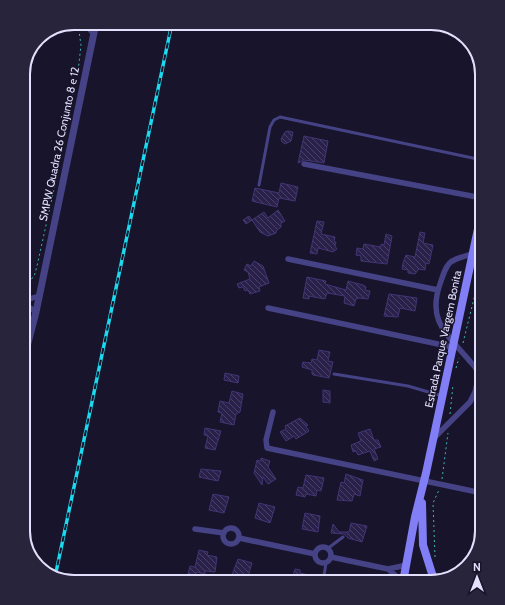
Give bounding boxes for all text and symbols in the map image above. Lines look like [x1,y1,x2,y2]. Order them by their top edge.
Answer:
street label: SMPW Quadra 26 Conjunto 8 e 12 [36,65,82,222]
street label: Estrada Parque Vargem Bonita [422,268,465,409]
north arrow [457,557,497,597]
text: N [473,560,481,574]

